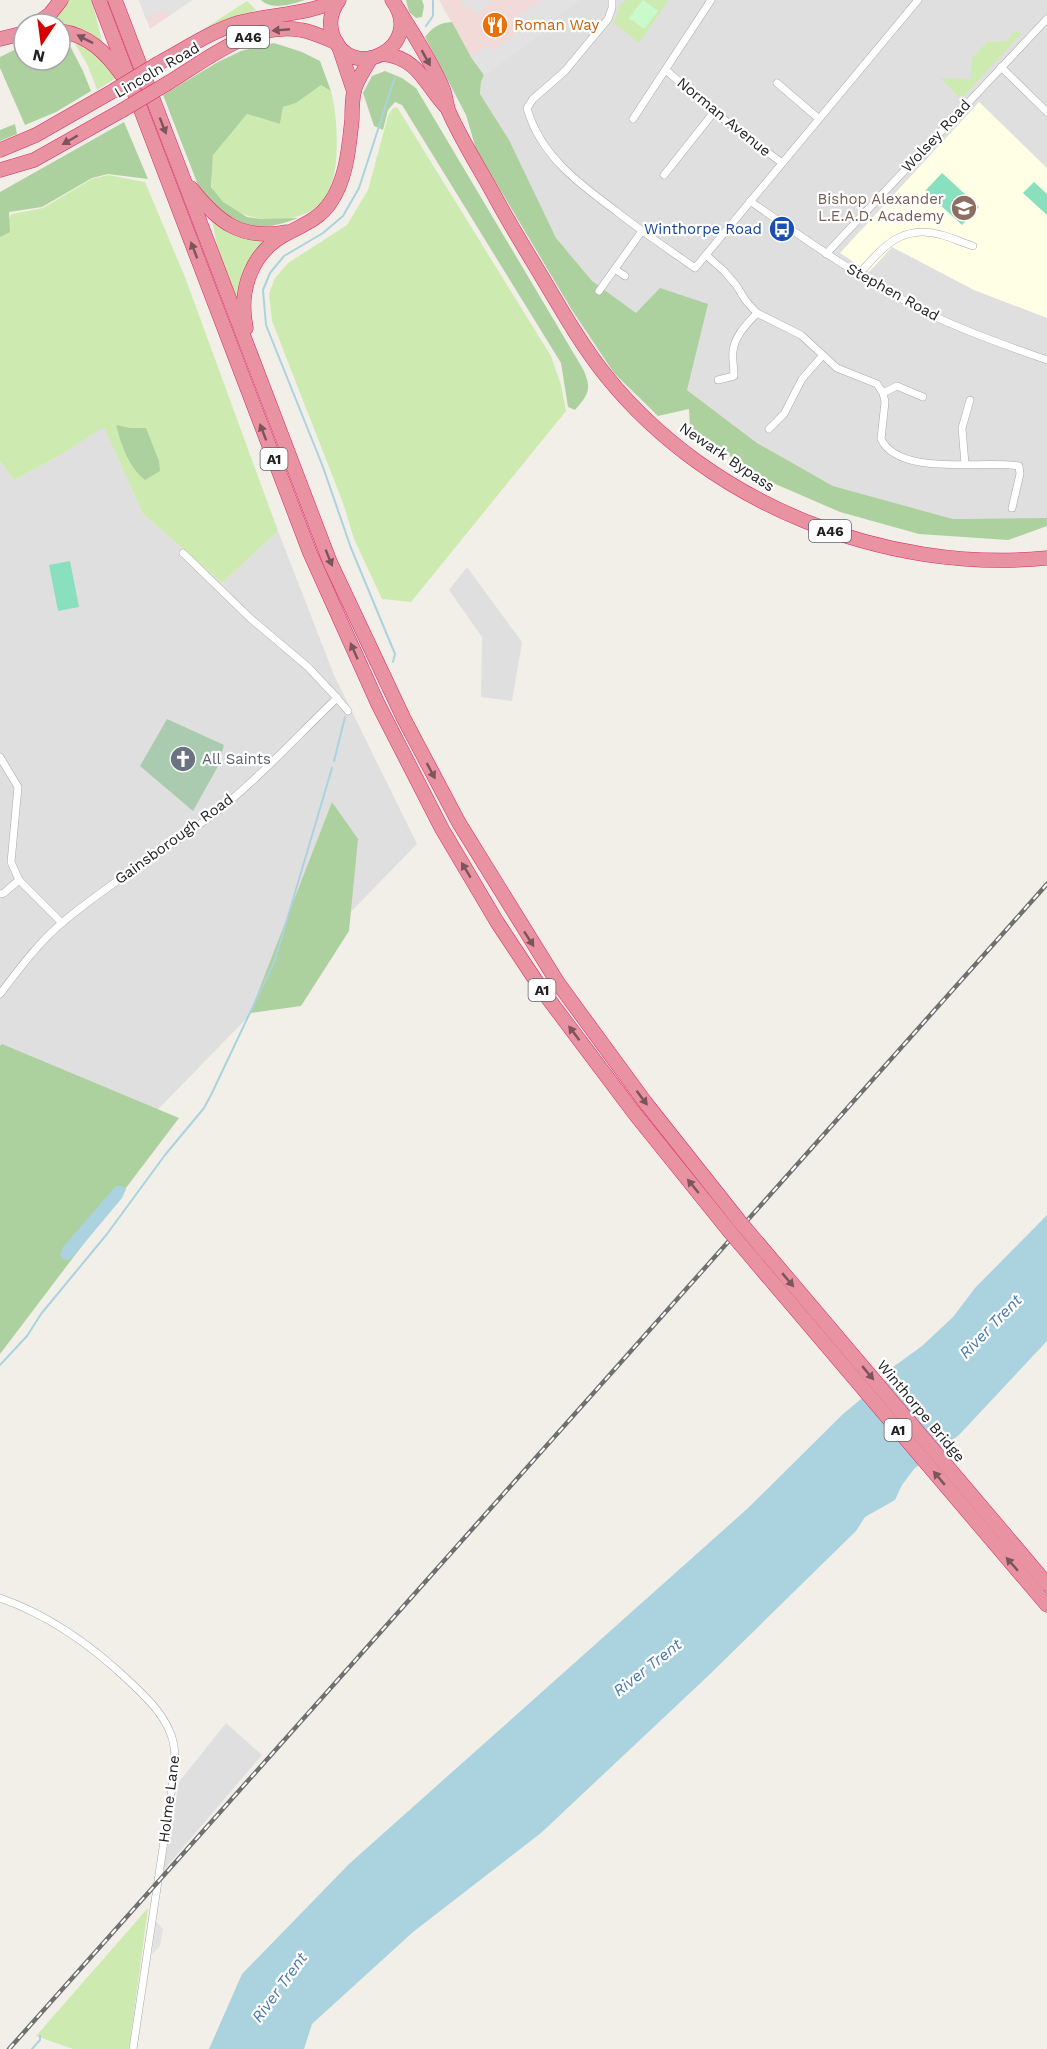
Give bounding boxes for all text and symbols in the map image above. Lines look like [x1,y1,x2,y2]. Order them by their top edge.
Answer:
restaurant icon: Roman Way [480,10,510,40]
north arrow [12,12,72,72]
place label: Roman Way [514,16,599,34]
one-way arrow [271,25,290,35]
road number: A46 [227,26,269,48]
one-way arrow [77,34,94,44]
street label: Lincoln Road [111,38,203,102]
text: N [31,46,47,67]
one-way arrow [421,50,431,67]
street label: Norman Avenue [673,74,775,160]
street label: Wolsey Road [898,96,974,176]
one-way arrow [158,118,168,136]
one-way arrow [62,134,78,145]
place label: Bishop Alexander L.E.A.D. Academy [817,190,944,225]
school or university icon: Bishop Alexander L.E.A.D. Academy [949,193,979,223]
bus stop icon: Winthorpe Road [767,214,797,244]
place label: Winthorpe Road [644,220,762,238]
one-way arrow [188,241,198,259]
street label: Stephen Road [844,259,942,325]
street label: Newark Bypass [676,419,778,496]
one-way arrow [258,423,267,441]
road number: A1 [260,448,288,470]
road number: A46 [809,520,851,542]
one-way arrow [324,549,334,567]
one-way arrow [349,641,359,659]
church icon: All Saints [168,744,198,774]
place label: All Saints [202,750,271,768]
one-way arrow [426,762,436,779]
street label: Gainsborough Road [111,790,237,888]
one-way arrow [461,862,472,878]
one-way arrow [524,931,535,947]
road number: A1 [528,979,556,1001]
one-way arrow [568,1025,580,1040]
one-way arrow [636,1090,648,1105]
one-way arrow [688,1179,700,1194]
one-way arrow [782,1272,795,1288]
water label: River Trent [955,1290,1026,1362]
street label: Winthorpe Bridge [873,1356,969,1466]
one-way arrow [861,1365,874,1381]
road number: A1 [884,1419,912,1441]
one-way arrow [932,1470,945,1486]
one-way arrow [1006,1557,1019,1572]
water label: River Trent [609,1634,686,1700]
street label: Holme Lane [155,1754,183,1844]
water label: River Trent [248,1948,311,2026]

